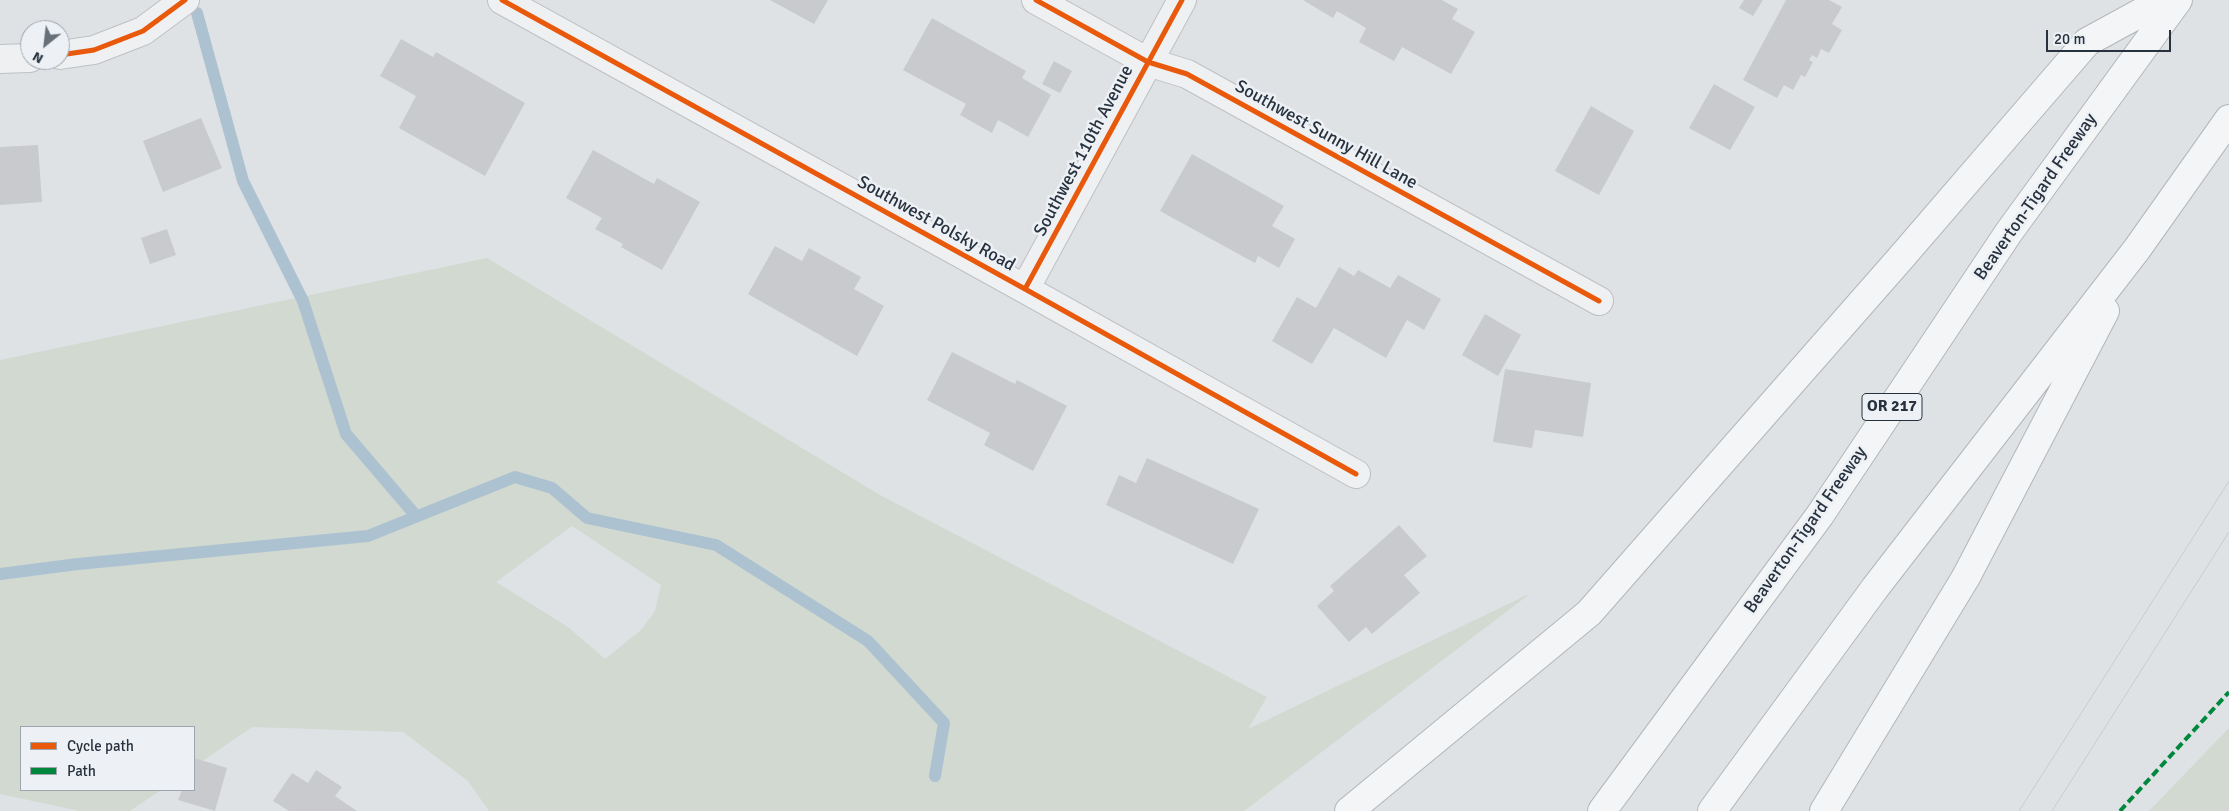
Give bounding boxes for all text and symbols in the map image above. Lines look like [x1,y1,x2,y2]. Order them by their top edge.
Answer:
north arrow [20,20,70,70]
scale bar [2049,20,2174,52]
text: 20 m [2054,30,2085,48]
text: N [30,48,46,67]
street label: Southwest 110th Avenue [1030,62,1138,240]
street label: Southwest Sunny Hill Lane [1231,76,1421,194]
street label: Beaverton-Tigard Freeway [1970,109,2102,285]
street label: Southwest Polsky Road [853,172,1019,276]
road number: OR 217 [1862,394,1922,421]
street label: Beaverton-Tigard Freeway [1740,442,1872,618]
legend [20,726,195,791]
text: Cycle path [67,737,134,755]
text: Path [67,762,96,780]

